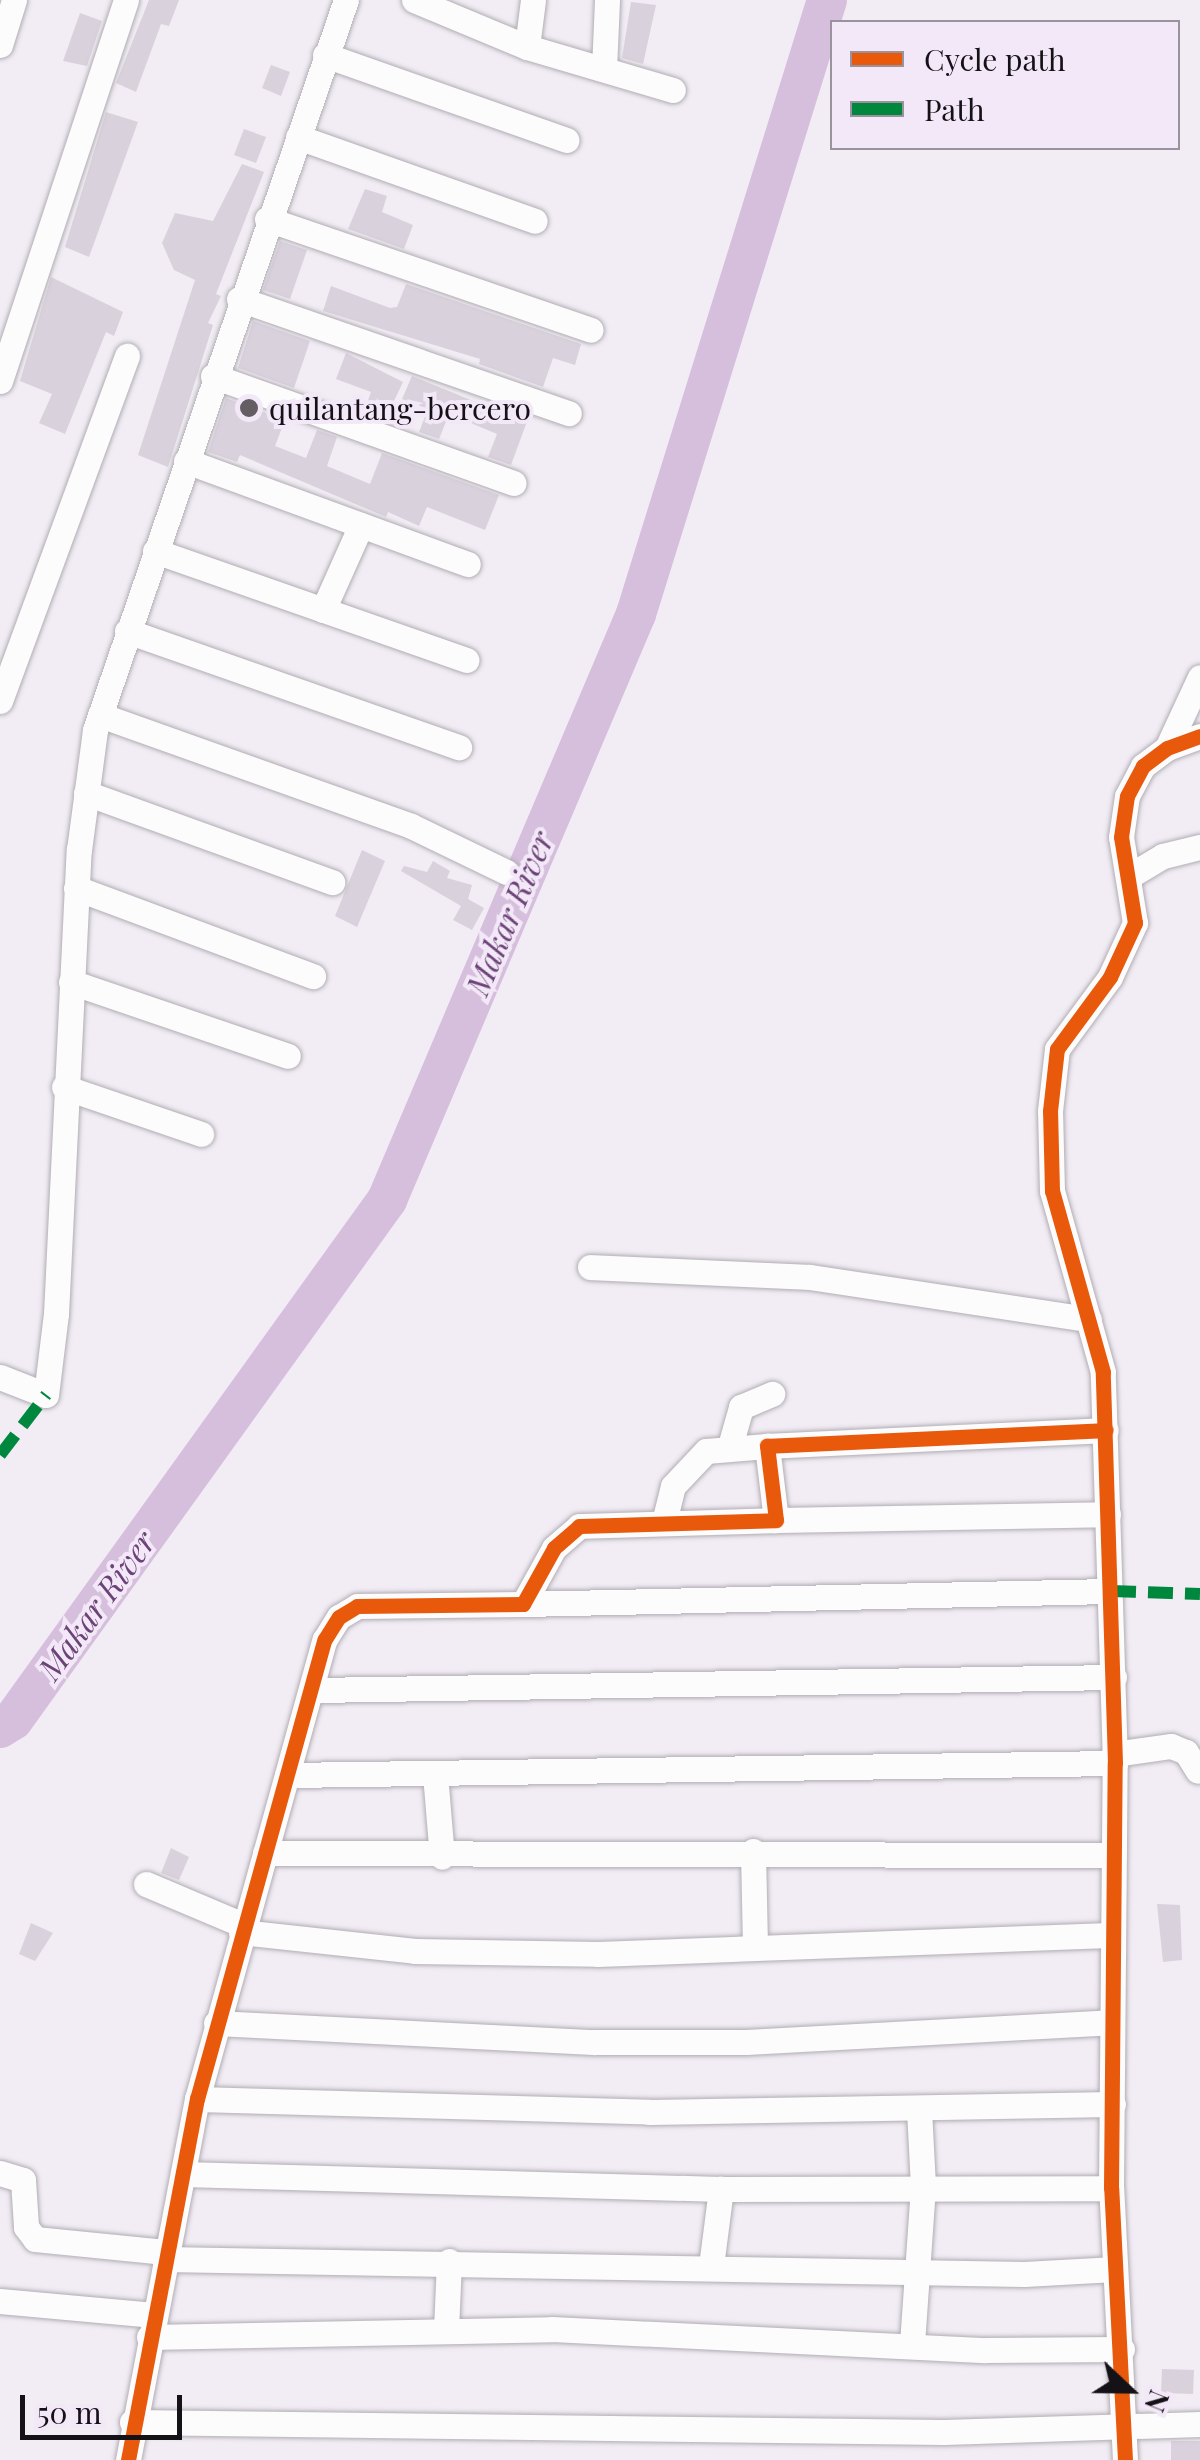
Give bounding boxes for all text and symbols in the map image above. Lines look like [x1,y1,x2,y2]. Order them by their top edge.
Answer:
legend [830,20,1180,150]
text: Cycle path [924,39,1066,79]
text: Path [924,89,985,129]
place label: quilantang-bercero [269,390,531,426]
marker: quilantang-bercero [238,397,260,419]
water label: Makar River [457,825,561,1001]
water label: Makar River [29,1523,163,1687]
north arrow [1080,2340,1180,2440]
scale bar [25,2375,188,2437]
text: N [1137,2385,1179,2418]
text: 50 m [37,2392,102,2432]

